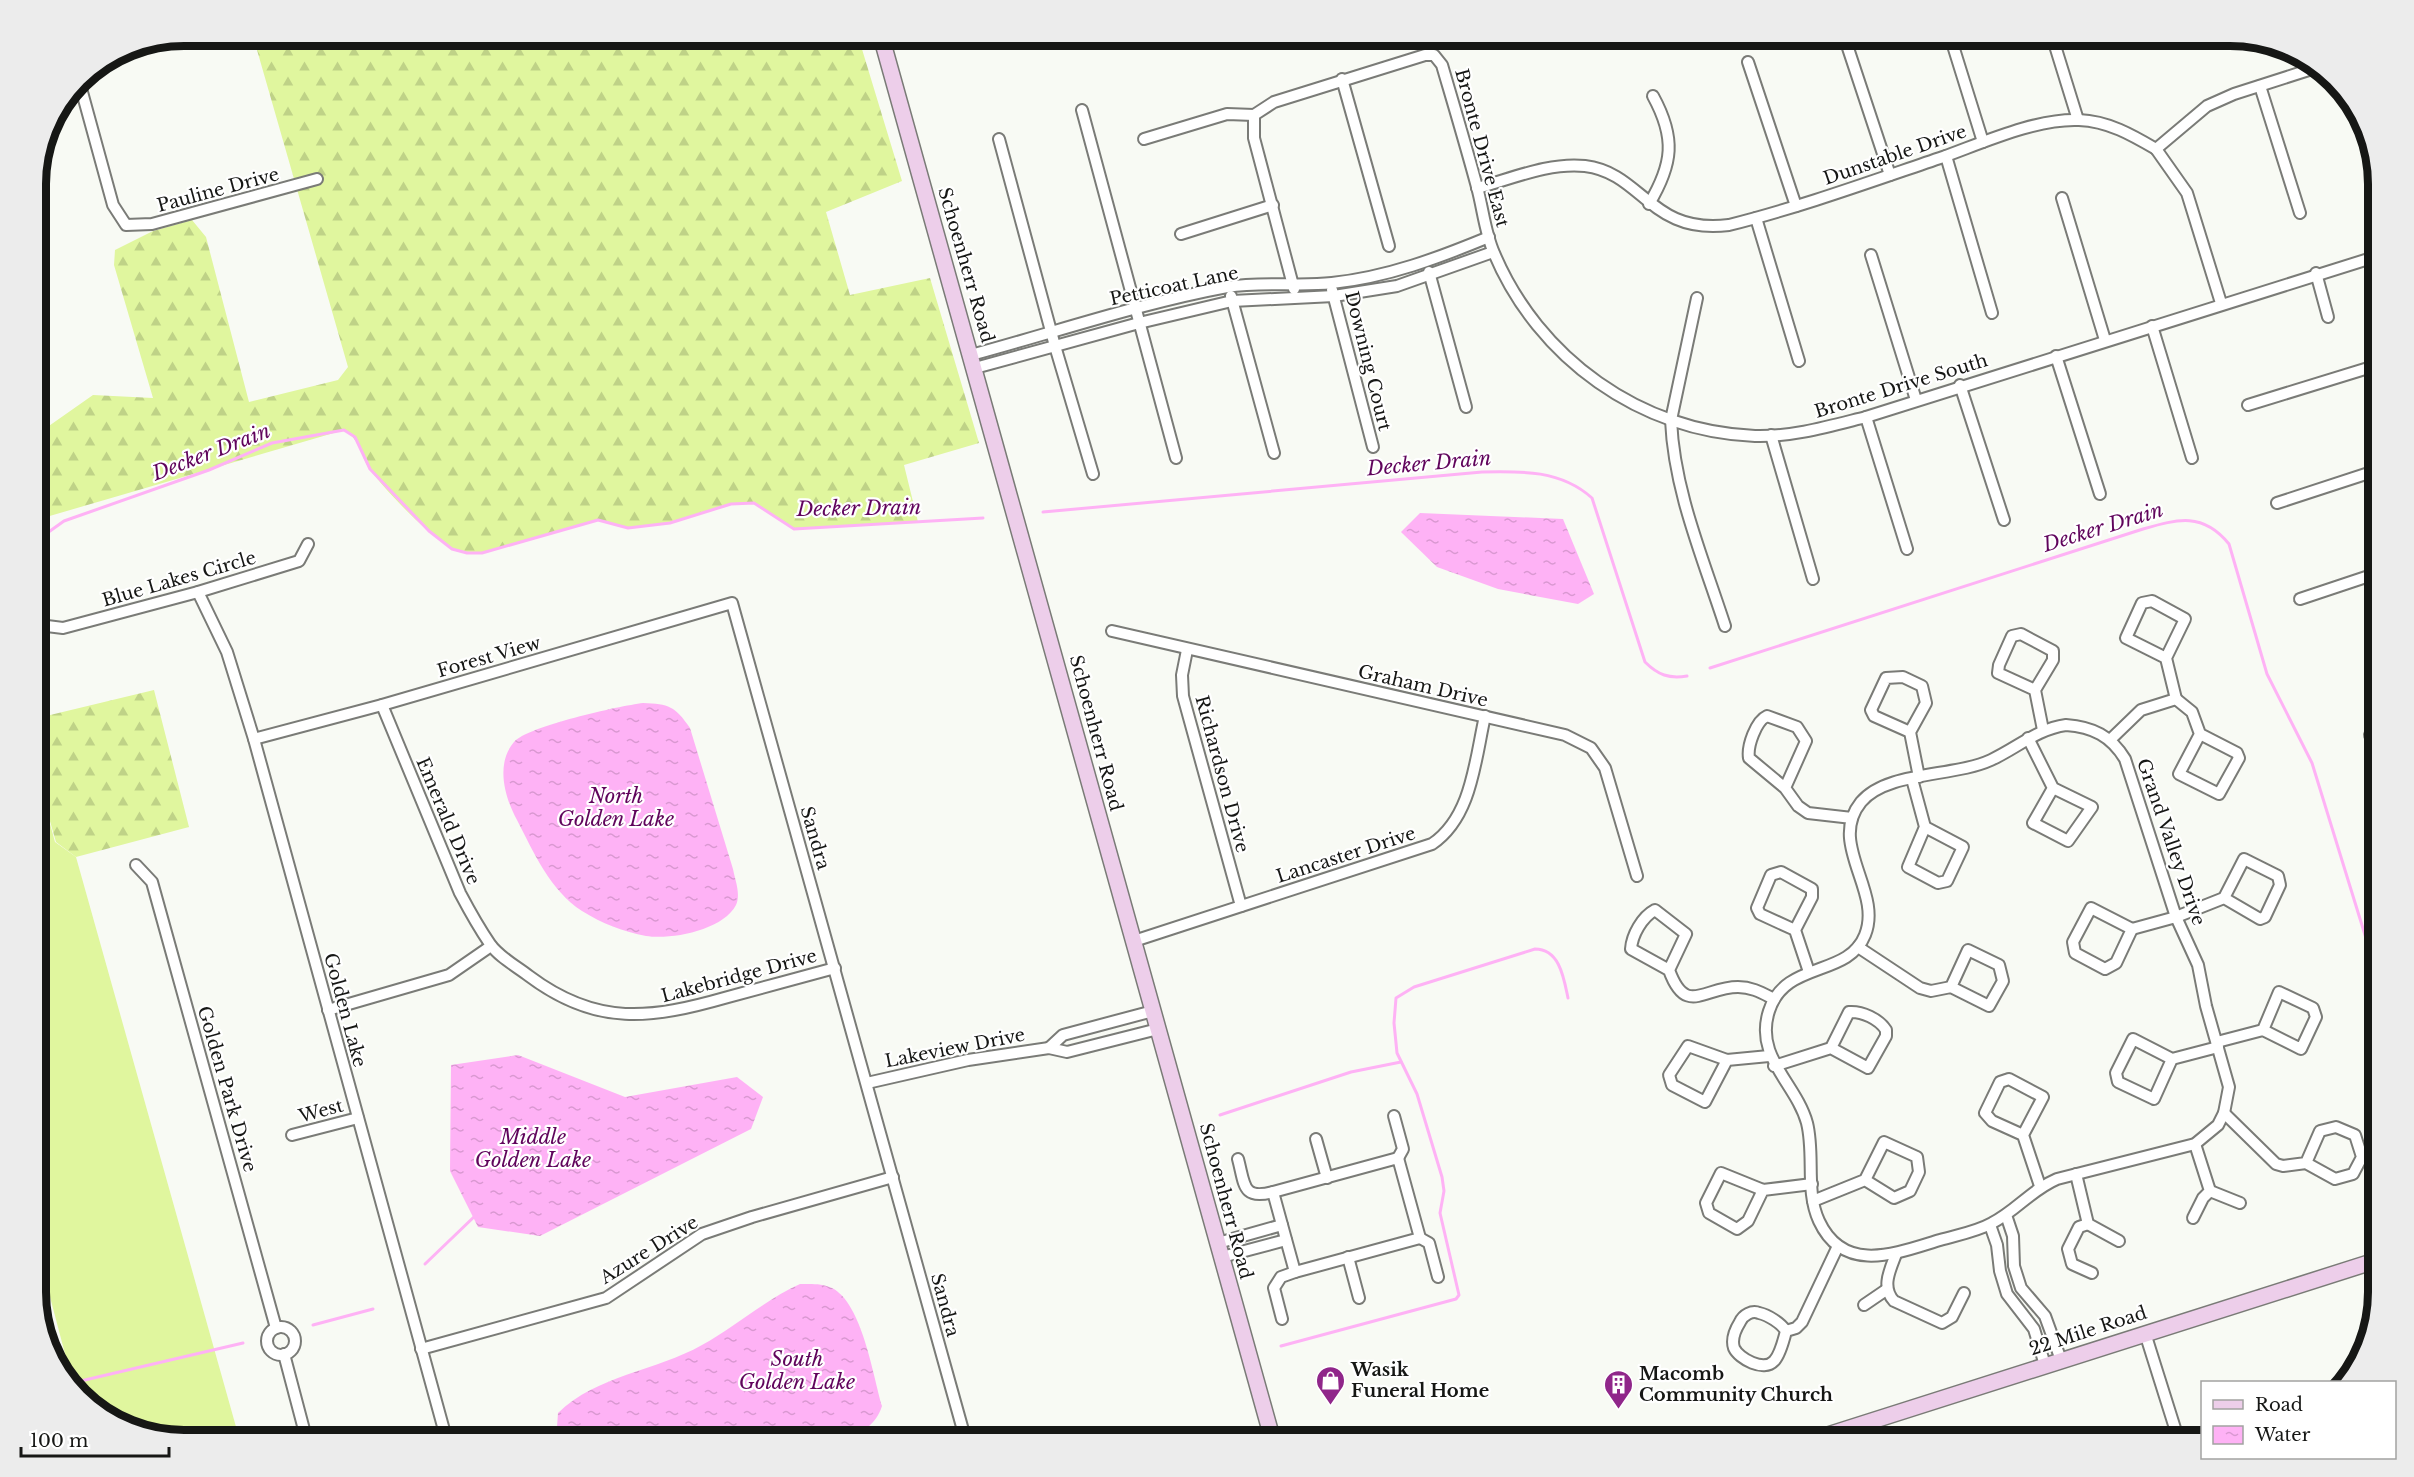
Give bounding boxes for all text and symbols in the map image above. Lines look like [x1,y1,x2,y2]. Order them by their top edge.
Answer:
street label: Bronte Drive East [1450,66,1514,230]
street label: Dunstable Drive [1821,120,1969,190]
street label: Pauline Drive [155,163,281,217]
street label: Schoenherr Road [933,185,999,345]
street label: Petticoat Lane [1108,262,1240,310]
street label: Downing Court [1340,289,1396,433]
street label: Bronte Drive South [1812,349,1990,423]
water label: Decker Drain [148,418,273,486]
water label: Decker Drain [1365,446,1492,480]
water label: Decker Drain [796,495,921,521]
water label: Decker Drain [2039,497,2166,557]
street label: Blue Lakes Circle [99,546,259,612]
street label: Forest View [435,632,544,682]
street label: Schoenherr Road [1065,653,1127,813]
street label: Graham Drive [1356,660,1490,712]
street label: Richardson Drive [1190,693,1254,855]
street label: Emerald Drive [411,754,485,888]
street label: Grand Valley Drive [2132,756,2210,928]
water label: North Golden Lake [558,784,674,831]
street label: Sandra [796,804,834,872]
street label: Lancaster Drive [1274,822,1418,888]
street label: Lakebridge Drive [659,945,819,1007]
street label: Golden Lake [319,951,371,1069]
street label: Golden Park Drive [193,1004,261,1174]
street label: Lakeview Drive [883,1024,1027,1072]
street label: West [295,1094,346,1128]
street label: Schoenherr Road [1195,1121,1257,1281]
water label: Middle Golden Lake [475,1125,591,1172]
street label: Azure Drive [595,1211,702,1289]
street label: Sandra [926,1271,964,1339]
street label: 22 Mile Road [2026,1302,2150,1360]
water label: South Golden Lake [739,1347,855,1394]
place label: Wasik Funeral Home [1350,1359,1489,1402]
place label: Macomb Community Church [1639,1363,1833,1406]
shop icon: Wasik Funeral Home [1314,1364,1346,1406]
building icon: Macomb Community Church [1602,1368,1634,1410]
legend [2201,1381,2396,1459]
text: Road [2255,1394,2303,1416]
scale bar [21,1420,170,1458]
text: Water [2254,1424,2311,1446]
text: 100 m [30,1430,88,1452]

